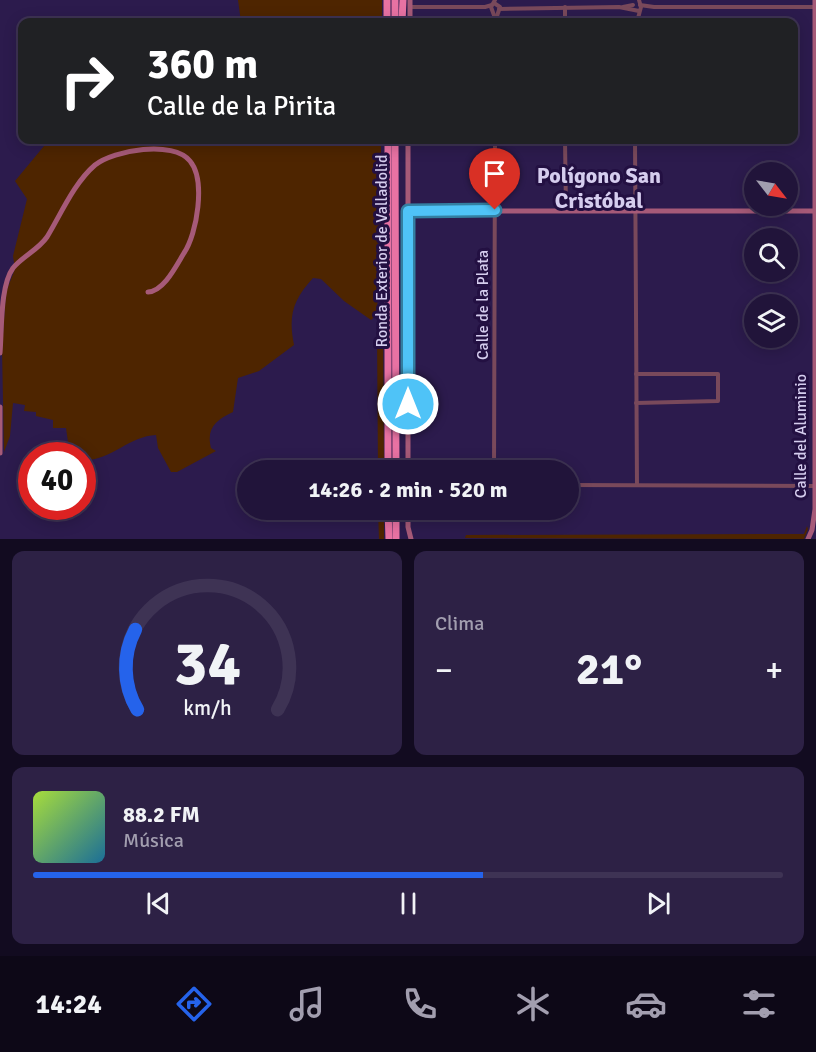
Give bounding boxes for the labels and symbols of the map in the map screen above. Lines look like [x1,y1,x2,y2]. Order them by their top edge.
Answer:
pin [469,148,520,210]
street label: Ronda Exterior de Valladolid [372,155,392,347]
district label: Polígono San Cristóbal [537,162,661,214]
north arrow [744,162,798,216]
street label: Calle de la Plata [473,250,493,360]
position arrow [376,372,440,436]
street label: Calle del Aluminio [791,374,811,498]
speed limit sign: 40 [18,442,96,520]

